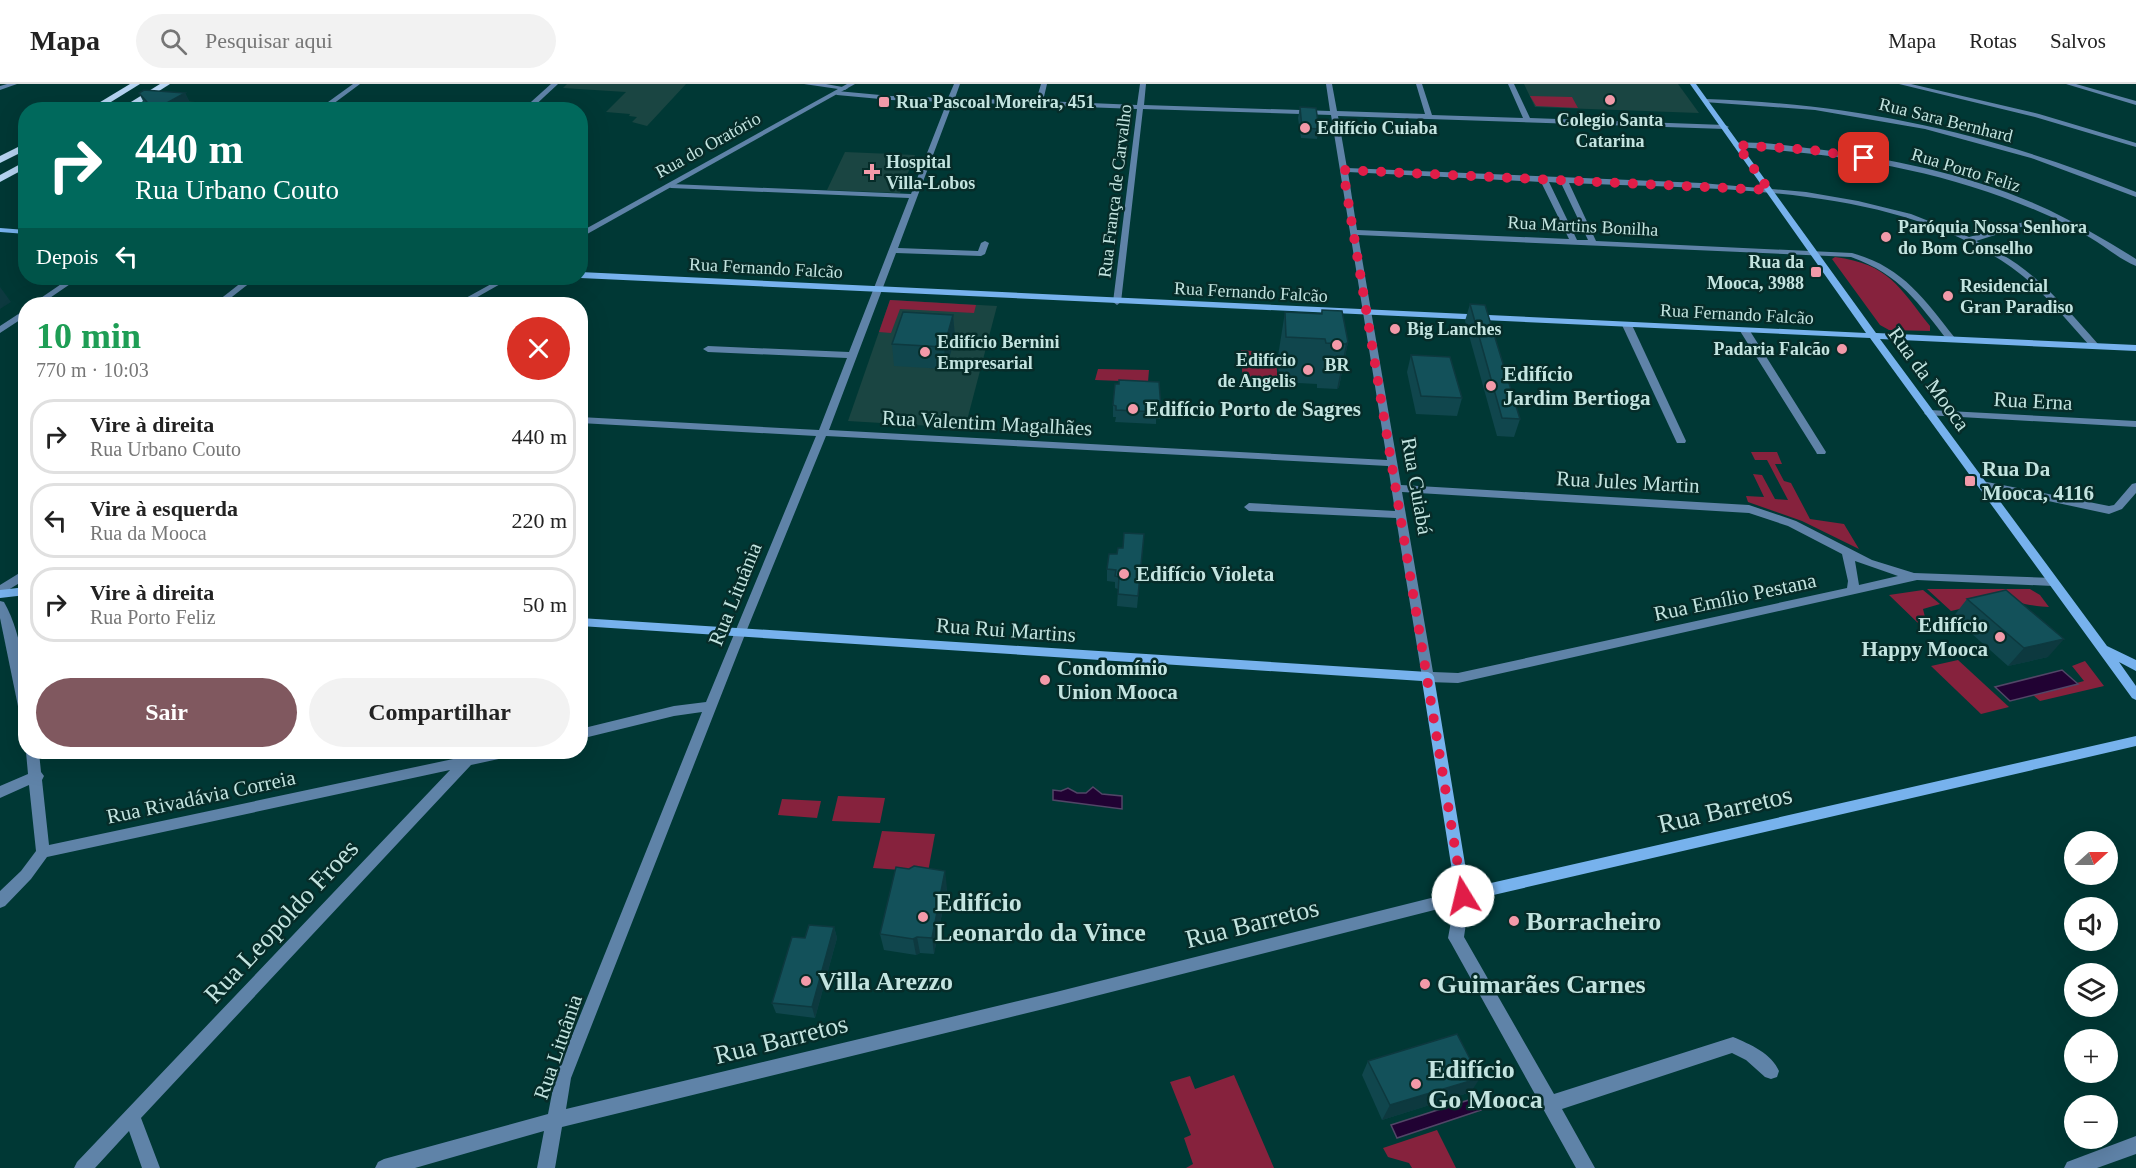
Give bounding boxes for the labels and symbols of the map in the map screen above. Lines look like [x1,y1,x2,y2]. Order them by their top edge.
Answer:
place label: Rua Pascoal Moreira, 451 [896,92,1095,112]
marker: Colegio Santa Catarina [1603,93,1617,107]
street label: Rua Sara Bernhard [1877,94,2015,146]
marker: Rua Pascoal Moreira, 451 [877,95,891,109]
street label: Rua França de Carvalho [1094,103,1136,279]
street label: Rua do Oratório [652,108,764,182]
place label: Colegio Santa Catarina [1557,110,1663,151]
place label: Edifício Cuiaba [1317,118,1438,138]
marker: Edifício Cuiaba [1298,121,1312,135]
pin [1838,132,1889,183]
street label: Rua Porto Feliz [1909,144,2023,196]
place label: Hospital Villa-Lobos [886,152,975,193]
marker: Hospital Villa-Lobos [863,163,881,181]
street label: Rua Martins Bonilha [1507,212,1659,240]
place label: Paróquia Nossa Senhora do Bom Conselho [1898,217,2087,258]
marker: Paróquia Nossa Senhora do Bom Conselho [1879,230,1893,244]
place label: Rua da Mooca, 3988 [1707,252,1804,293]
street label: Rua Fernando Falcão [689,254,843,282]
marker: Rua da Mooca, 3988 [1809,265,1823,279]
place label: Residencial Gran Paradiso [1960,276,2074,317]
street label: Rua Fernando Falcão [1174,278,1328,306]
marker: Residencial Gran Paradiso [1941,289,1955,303]
street label: Rua Fernando Falcão [1660,300,1814,328]
place label: Big Lanches [1407,319,1502,339]
marker: Big Lanches [1388,322,1402,336]
street label: Rua da Mooca [1883,322,1975,436]
place label: Edifício Bernini Empresarial [937,332,1060,373]
marker: BR [1330,338,1344,352]
place label: Padaria Falcão [1714,339,1830,359]
marker: Padaria Falcão [1835,342,1849,356]
marker: Edifício Bernini Empresarial [918,345,932,359]
place label: Edifício de Angelis [1217,350,1296,391]
place label: BR [1324,355,1350,375]
place label: Edifício Jardim Bertioga [1503,362,1651,410]
marker: Edifício de Angelis [1301,363,1315,377]
marker: Edifício Jardim Bertioga [1484,379,1498,393]
street label: Rua Erna [1993,387,2074,415]
place label: Edifício Porto de Sagres [1145,397,1361,421]
marker: Edifício Porto de Sagres [1126,402,1140,416]
street label: Rua Valentim Magalhães [881,406,1093,440]
street label: Rua Cuiabá [1397,435,1437,537]
place label: Rua Da Mooca, 4116 [1982,457,2094,505]
street label: Rua Jules Martin [1556,466,1701,498]
marker: Rua Da Mooca, 4116 [1963,474,1977,488]
street label: Rua Lituânia [703,538,767,649]
place label: Edifício Violeta [1136,562,1275,586]
marker: Edifício Violeta [1117,567,1131,581]
street label: Rua Emílio Pestana [1651,568,1819,626]
street label: Rua Rui Martins [935,613,1077,647]
place label: Edifício Happy Mooca [1861,613,1988,661]
marker: Edifício Happy Mooca [1993,630,2007,644]
place label: Condomínio Union Mooca [1057,656,1178,704]
marker: Condomínio Union Mooca [1038,673,1052,687]
street label: Rua Rivadávia Correia [104,765,298,829]
street label: Rua Barretos [1655,780,1795,839]
north arrow [2064,831,2118,885]
street label: Rua Leopoldo Froes [198,834,364,1009]
position arrow [1431,864,1495,928]
place label: Edifício Leonardo da Vince [935,888,1146,947]
street label: Rua Barretos [1182,893,1322,954]
place label: Borracheiro [1526,907,1661,936]
marker: Edifício Leonardo da Vince [916,910,930,924]
marker: Borracheiro [1507,914,1521,928]
place label: Villa Arezzo [818,967,953,996]
place label: Guimarães Carnes [1437,970,1646,999]
marker: Villa Arezzo [799,974,813,988]
marker: Guimarães Carnes [1418,977,1432,991]
street label: Rua Lituânia [529,991,587,1102]
street label: Rua Barretos [711,1009,851,1070]
place label: Edifício Go Mooca [1428,1055,1543,1114]
marker: Edifício Go Mooca [1409,1077,1423,1091]

